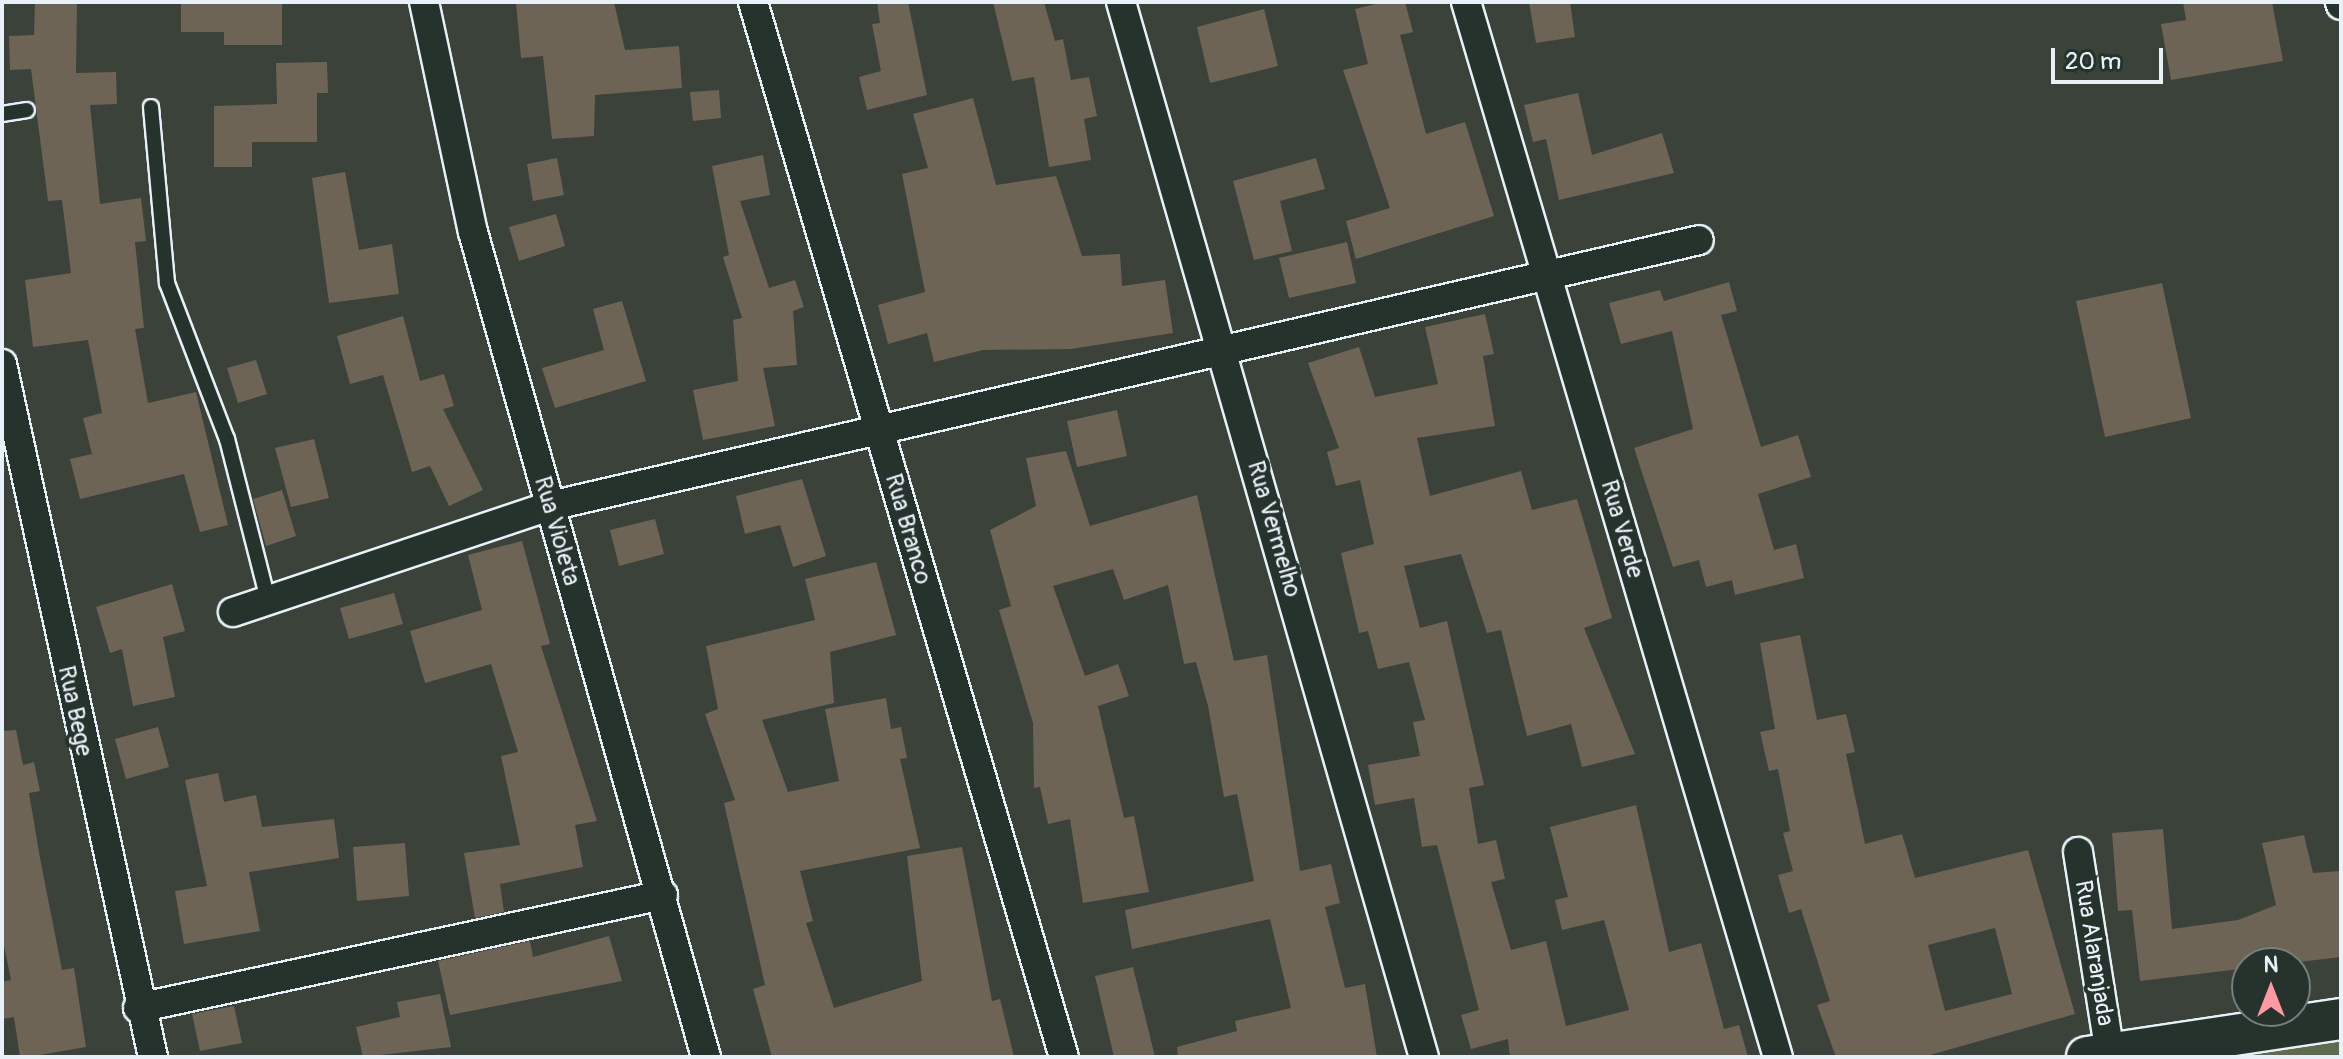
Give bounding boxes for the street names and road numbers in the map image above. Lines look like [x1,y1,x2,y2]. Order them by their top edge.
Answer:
street label: Rua Vermelho [1241,458,1307,600]
street label: Rua Branco [879,470,937,588]
street label: Rua Violeta [528,473,586,589]
street label: Rua Verde [1594,477,1650,581]
street label: Rua Bege [51,663,99,759]
street label: Rua Alaranjada [2068,878,2120,1028]

